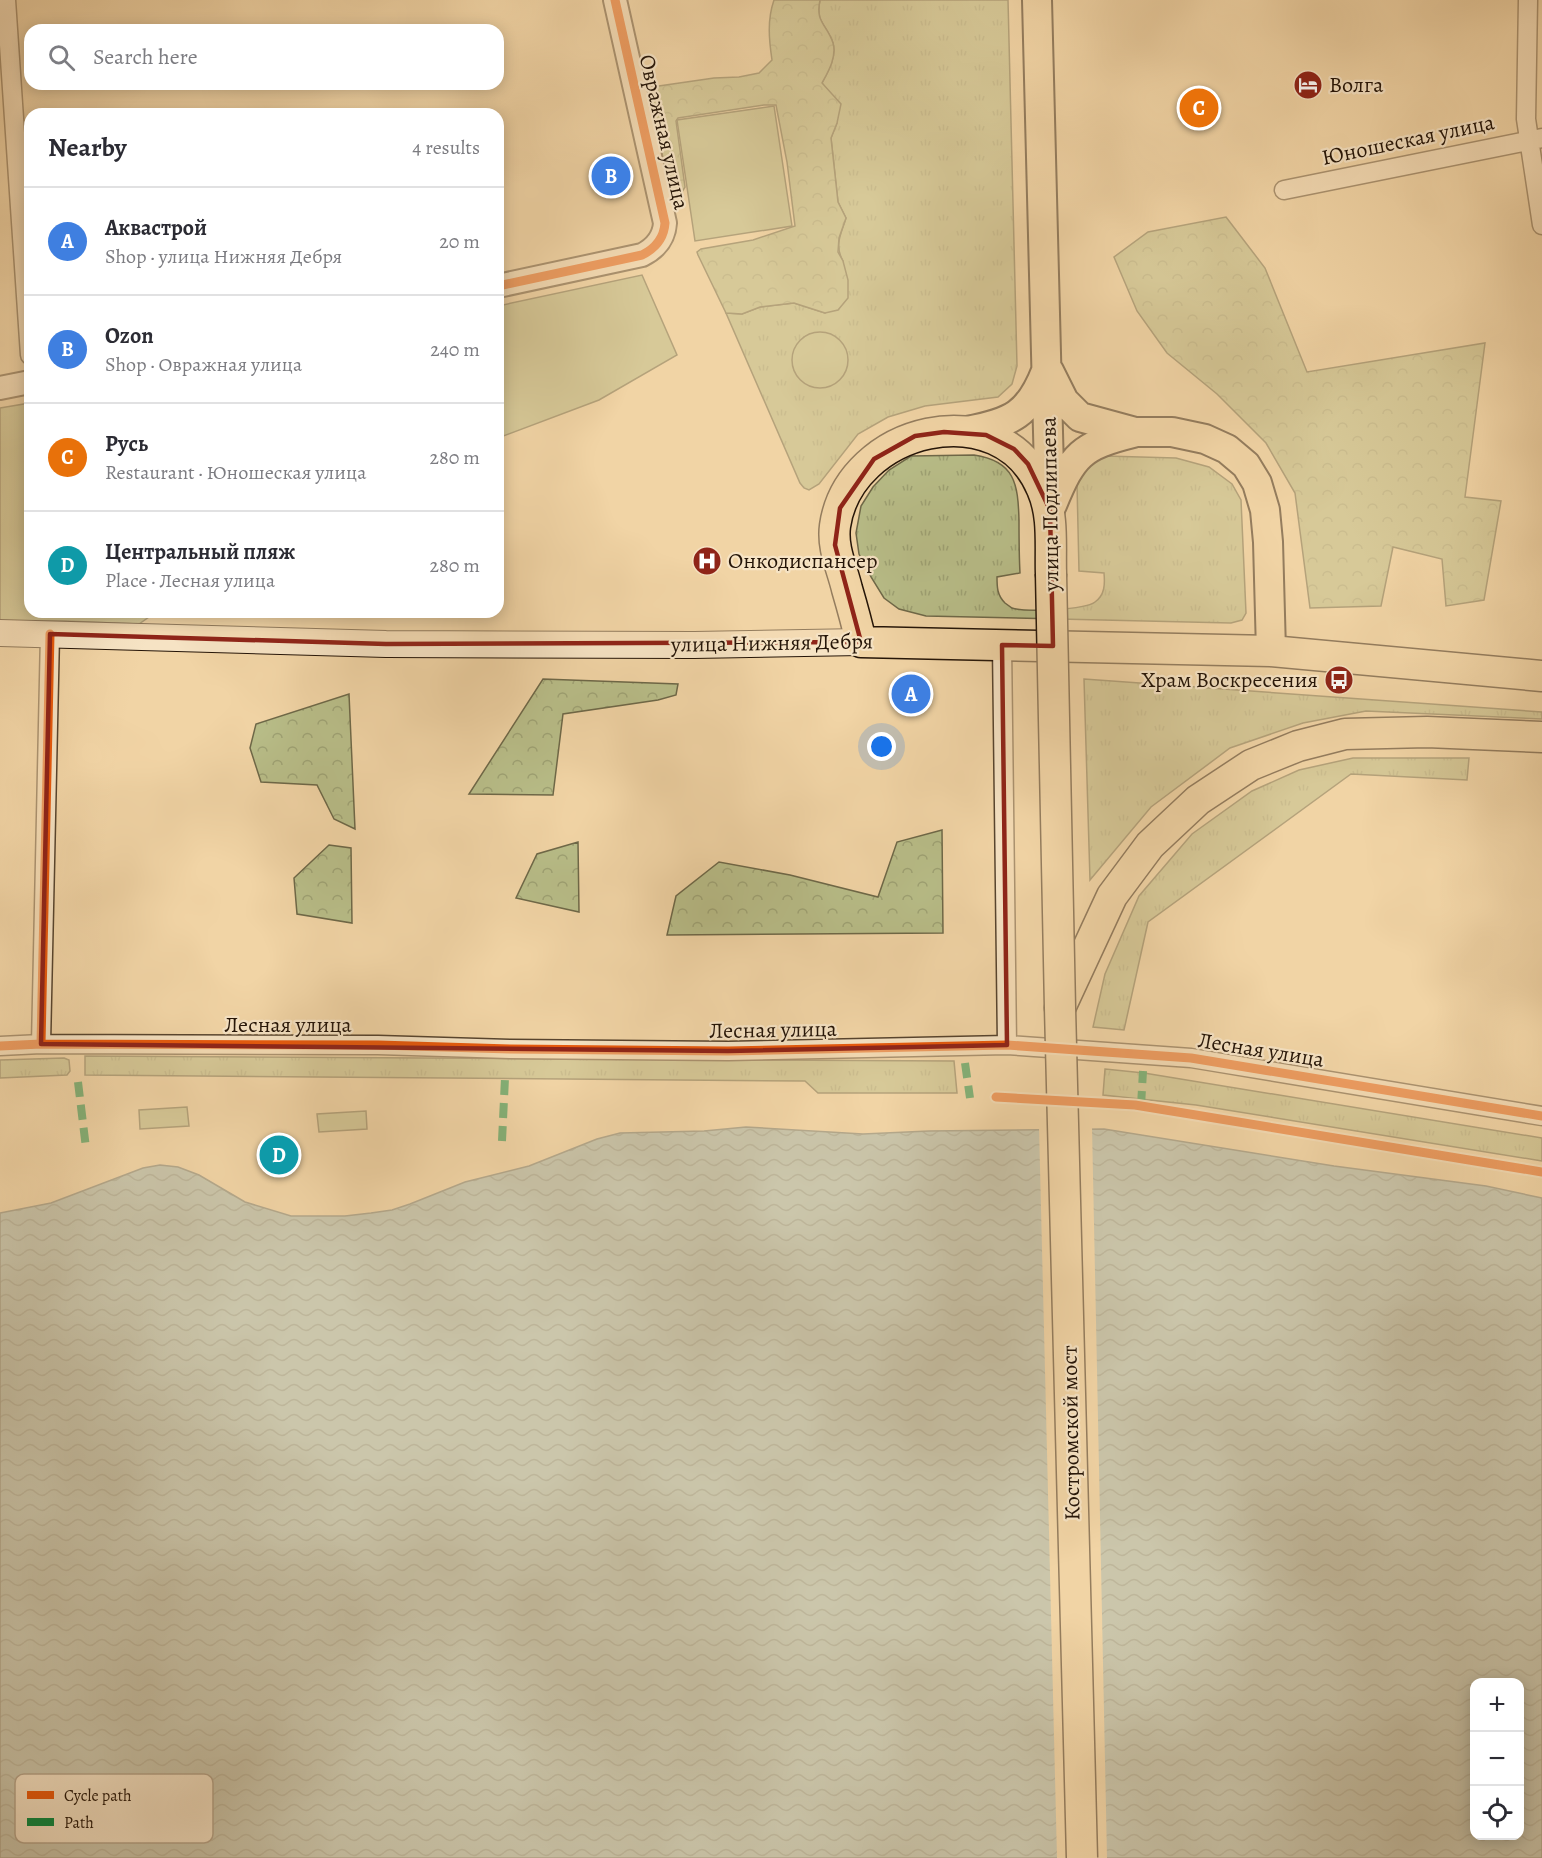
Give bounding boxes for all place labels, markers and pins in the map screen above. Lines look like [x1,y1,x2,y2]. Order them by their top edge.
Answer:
hotel icon: Волга [1292,69,1324,101]
place label: Волга [1329,70,1384,100]
pin: C [1180,86,1218,130]
pin: B [592,154,630,198]
hospital icon: Онкодиспансер [691,545,723,577]
place label: Онкодиспансер [728,546,878,576]
bus stop icon: Храм Воскресения [1323,664,1355,696]
place label: Храм Воскресения [1141,665,1318,695]
pin: A [892,672,930,716]
pin: D [260,1132,298,1178]

